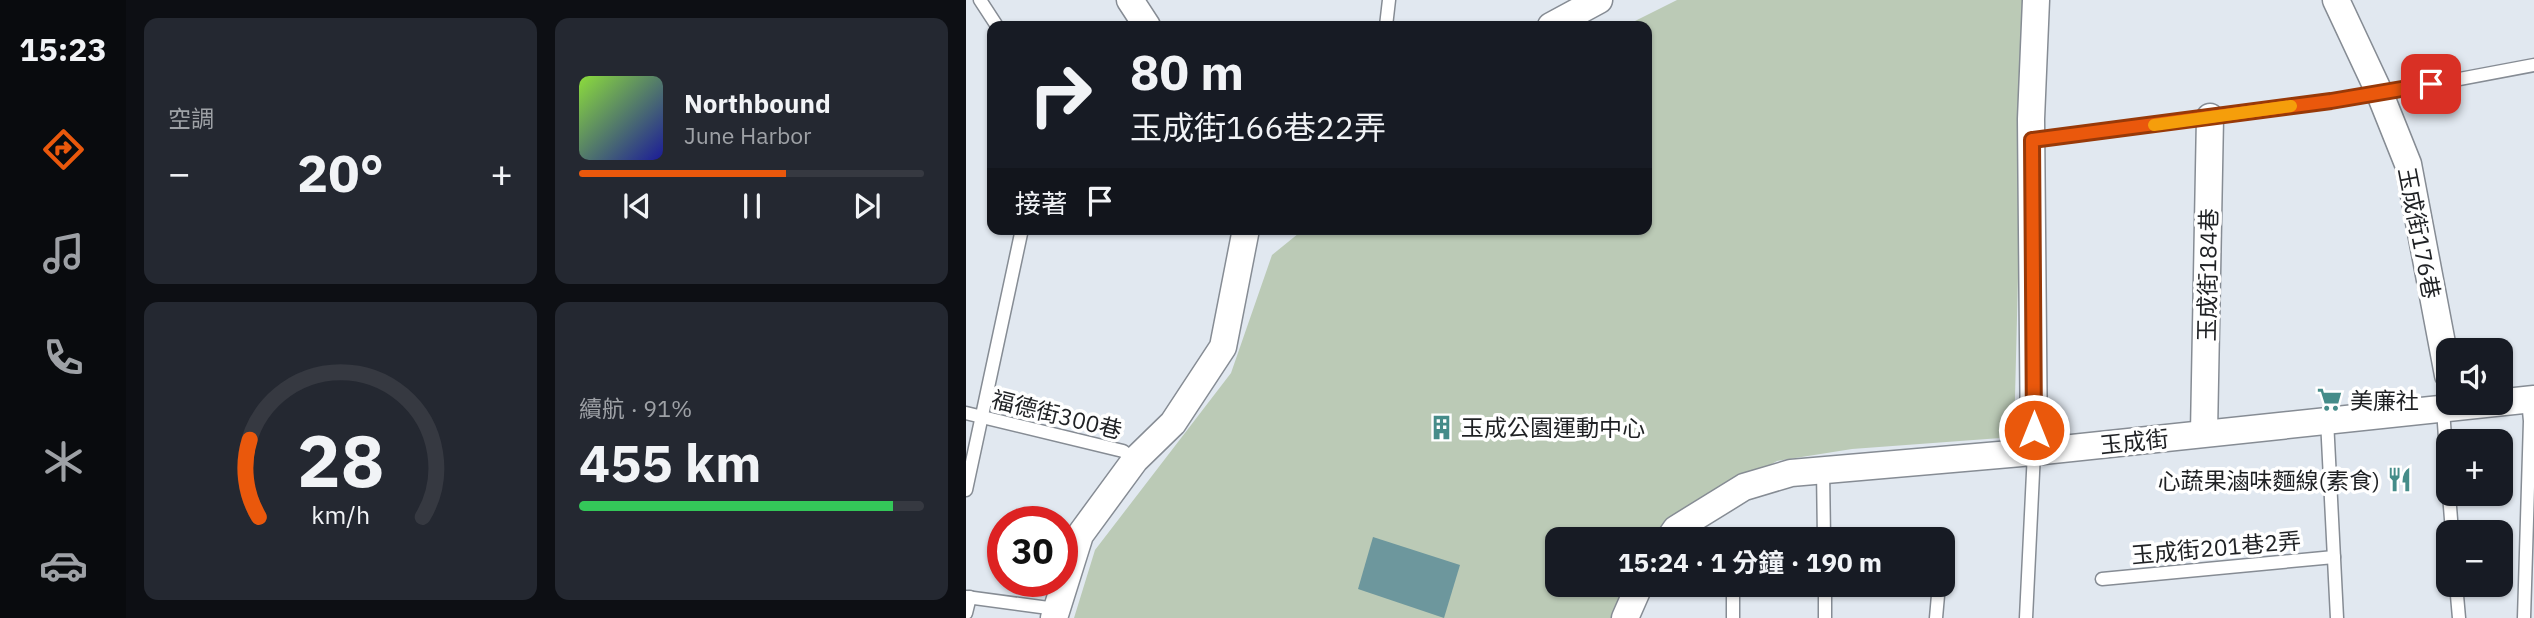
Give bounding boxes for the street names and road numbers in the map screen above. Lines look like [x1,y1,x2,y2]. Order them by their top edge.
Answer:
street label: 玉成街176巷 [2393,165,2447,301]
street label: 玉成街184巷 [2191,208,2223,342]
street label: 福德街300巷 [989,383,1125,445]
street label: 玉成街 [2098,422,2170,460]
street label: 玉成街201巷2弄 [2130,525,2302,569]

